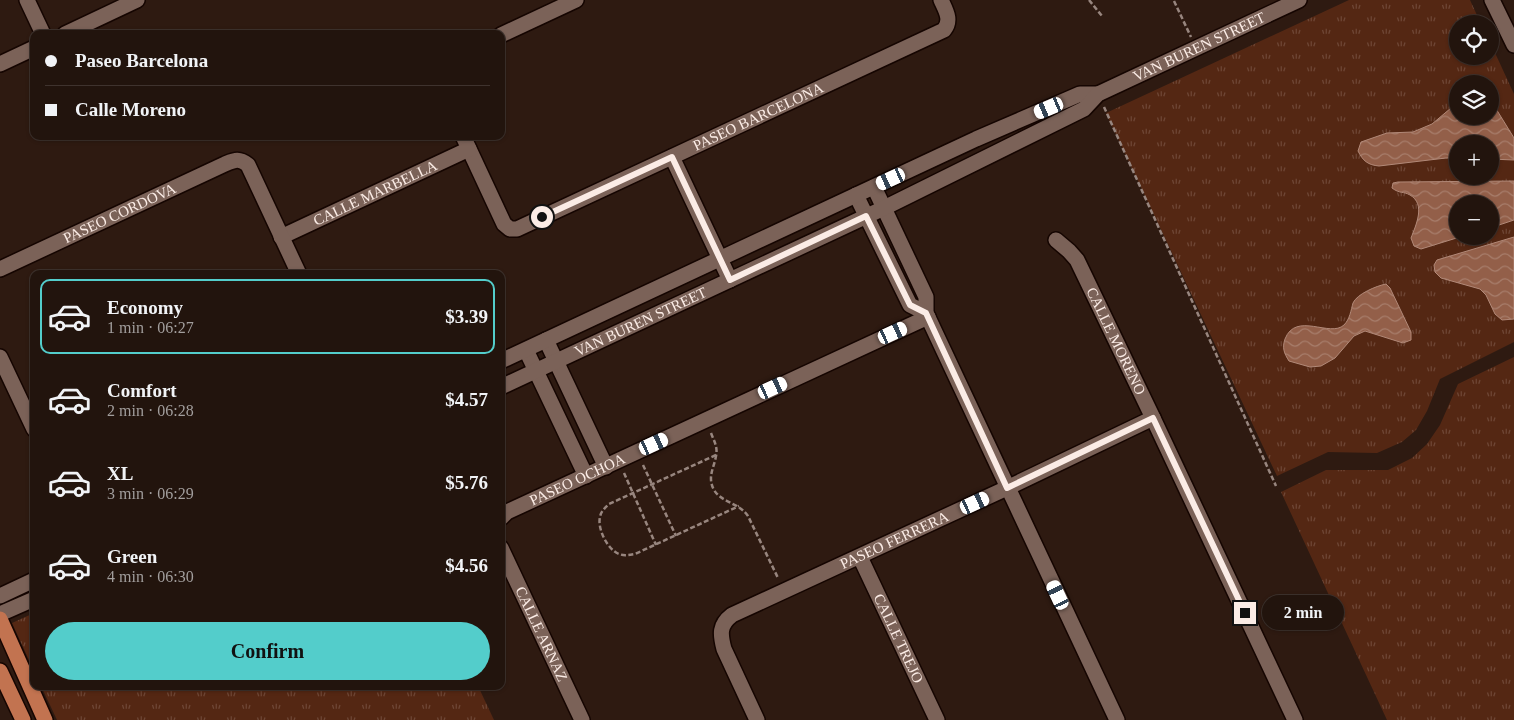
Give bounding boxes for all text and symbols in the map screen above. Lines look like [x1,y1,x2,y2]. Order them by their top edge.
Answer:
street label: VAN BUREN STREET [1130,9,1268,84]
map controls [1449,15,1499,245]
button: locate [1449,15,1499,65]
text: Paseo Barcelona [75,50,208,71]
button: layers [1449,75,1499,125]
street label: PASEO BARCELONA [691,79,826,154]
car [1032,95,1065,121]
text: Calle Moreno [75,99,186,120]
button: + [1449,135,1499,185]
street label: CALLE MARBELLA [311,157,440,229]
car [874,166,907,192]
street label: PASEO CORDOVA [61,180,179,246]
button: − [1449,195,1499,245]
route start [531,206,553,228]
street label: VAN BUREN STREET [572,284,709,360]
street label: CALLE MORENO [1083,285,1149,397]
icon: car [47,294,92,339]
text: Economy [107,297,183,318]
text: $3.39 [445,306,488,327]
text: 1 min · 06:27 [107,319,194,336]
car [876,320,909,346]
car [756,375,789,401]
icon: car [47,377,92,422]
text: Comfort [107,380,177,401]
text: $4.57 [445,389,488,410]
text: 2 min · 06:28 [107,402,194,419]
car [637,431,670,457]
street label: PASEO OCHOA [527,450,628,508]
icon: car [47,460,92,505]
text: XL [107,463,133,484]
text: $5.76 [445,472,488,493]
text: 3 min · 06:29 [107,485,194,502]
car [958,490,991,516]
street label: PASEO FERRERA [838,508,951,572]
icon: car [47,543,92,588]
text: Green [107,546,157,567]
text: $4.56 [445,555,488,576]
text: 4 min · 06:30 [107,568,194,585]
car [1044,578,1071,612]
street label: CALLE ARNAZ [512,584,571,684]
street label: CALLE TREJO [871,591,926,686]
callout: 2 min [1262,596,1345,630]
route end [1234,602,1256,624]
text: 2 min [1284,604,1322,621]
button: Confirm [45,622,490,680]

